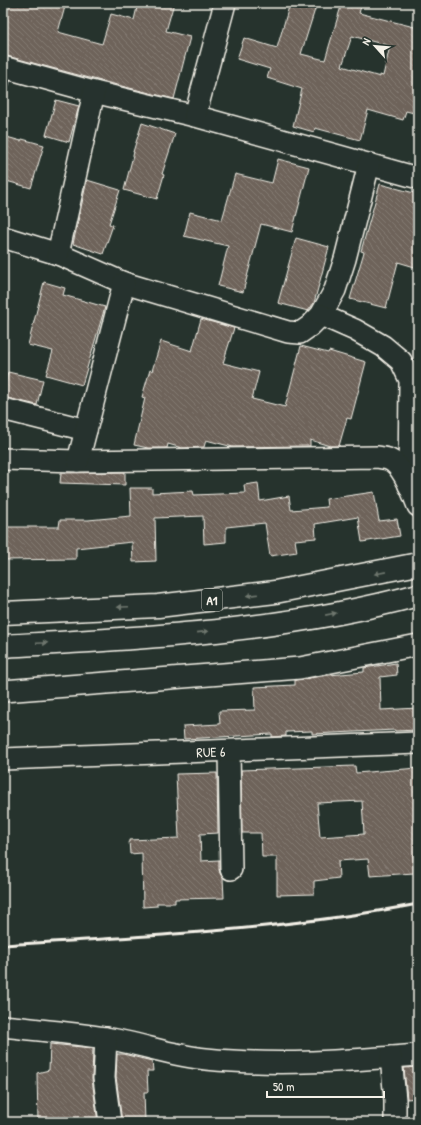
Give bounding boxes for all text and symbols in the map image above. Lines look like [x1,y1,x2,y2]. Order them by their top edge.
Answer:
north arrow [355,26,395,66]
text: N [359,36,374,47]
one-way arrow [374,570,386,576]
road number: A1 [202,589,222,611]
one-way arrow [246,592,258,598]
one-way arrow [117,604,129,611]
one-way arrow [325,611,337,617]
one-way arrow [197,629,209,636]
one-way arrow [36,640,48,647]
street label: RUE 6 [196,741,226,761]
scale bar [267,1073,384,1099]
text: 50 m [273,1078,294,1095]

